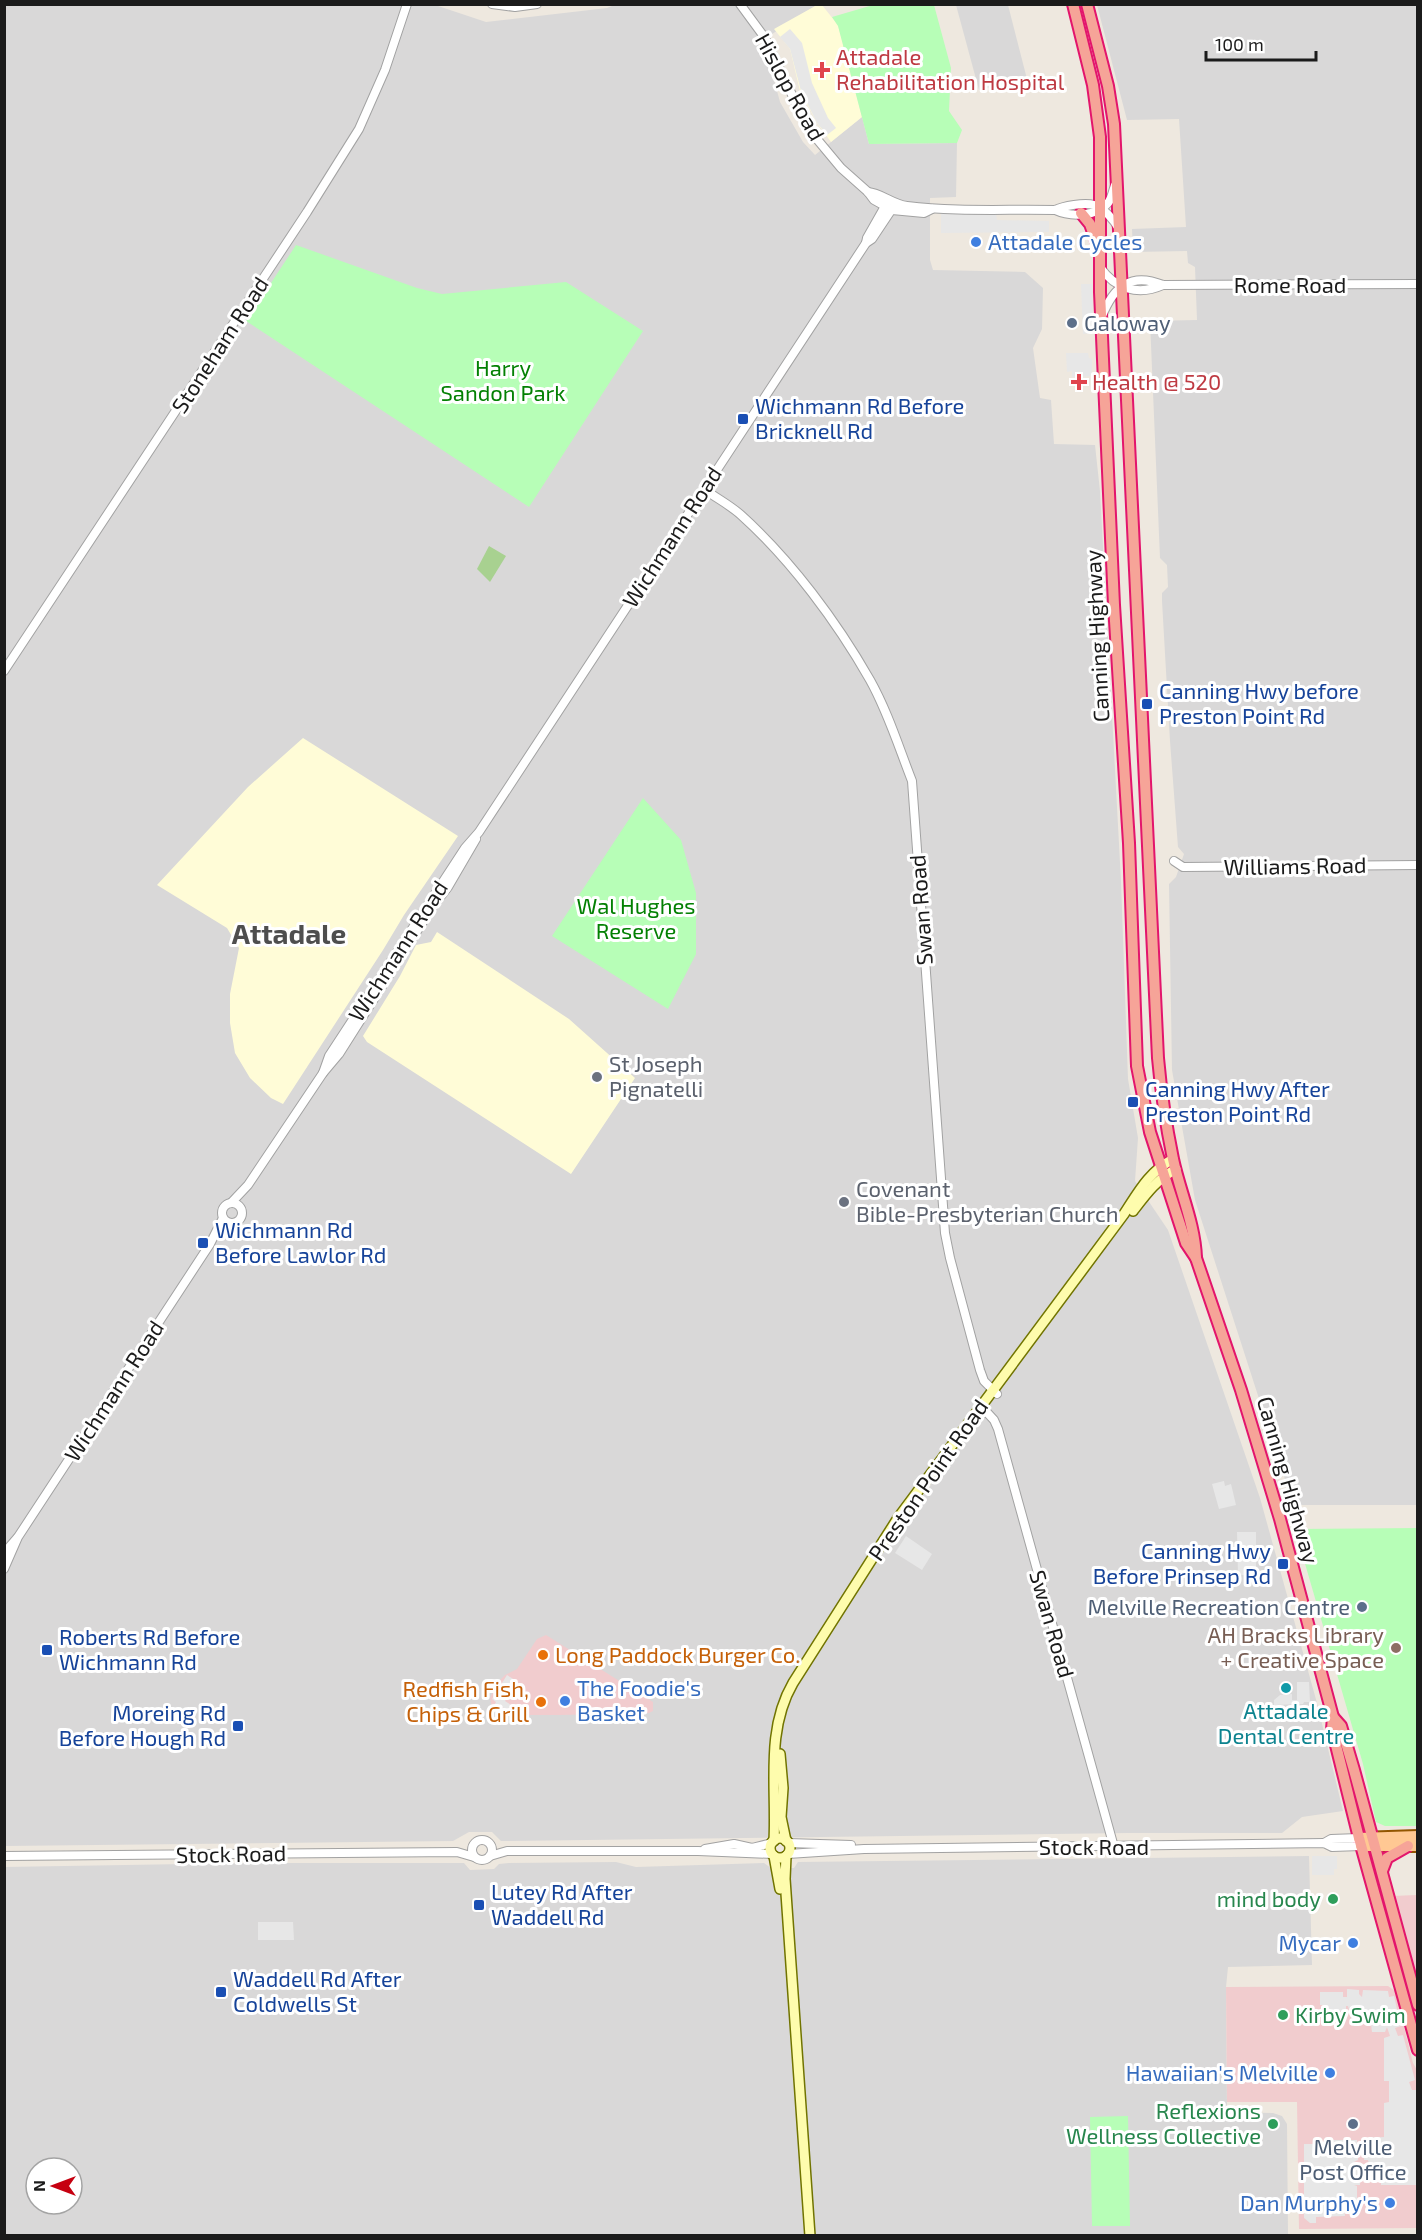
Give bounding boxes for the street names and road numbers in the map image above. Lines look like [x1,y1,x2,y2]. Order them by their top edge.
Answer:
street label: Hislop Road [751,28,831,145]
street label: Stoneham Road [165,271,273,418]
street label: Rome Road [1234,271,1346,297]
street label: Wichmann Road [616,461,726,612]
street label: Canning Highway [1078,549,1113,723]
street label: Williams Road [1223,851,1367,879]
street label: Swan Road [903,854,937,966]
street label: Wichmann Road [342,875,452,1026]
street label: Wichmann Road [58,1315,168,1466]
street label: Canning Highway [1253,1393,1325,1567]
street label: Preston Point Road [862,1394,992,1565]
street label: Swan Road [1025,1567,1081,1681]
street label: Stock Road [1039,1833,1149,1859]
street label: Stock Road [176,1839,286,1867]

